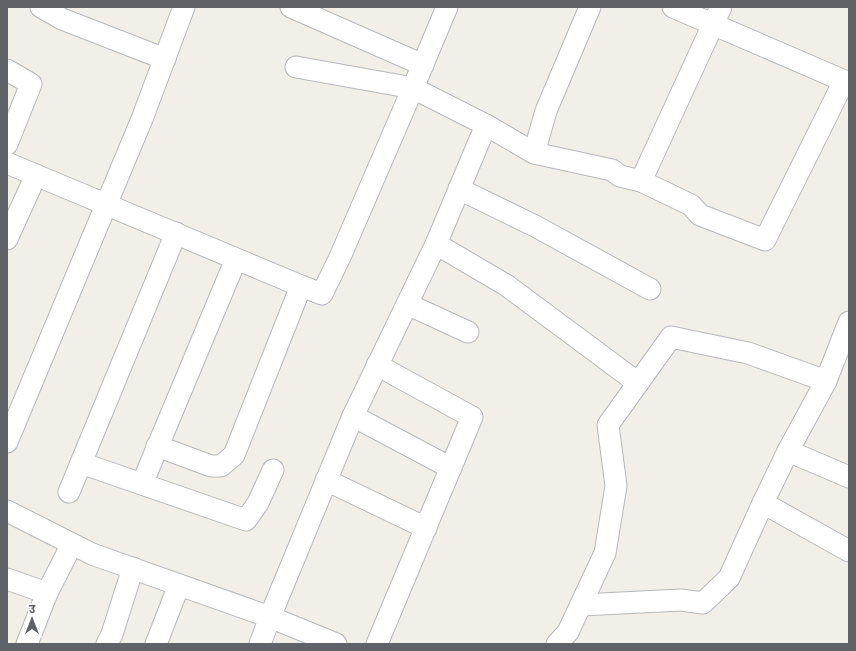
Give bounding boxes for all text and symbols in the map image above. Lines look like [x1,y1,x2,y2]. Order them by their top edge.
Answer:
north arrow [12,599,52,639]
text: उ [28,601,36,617]

